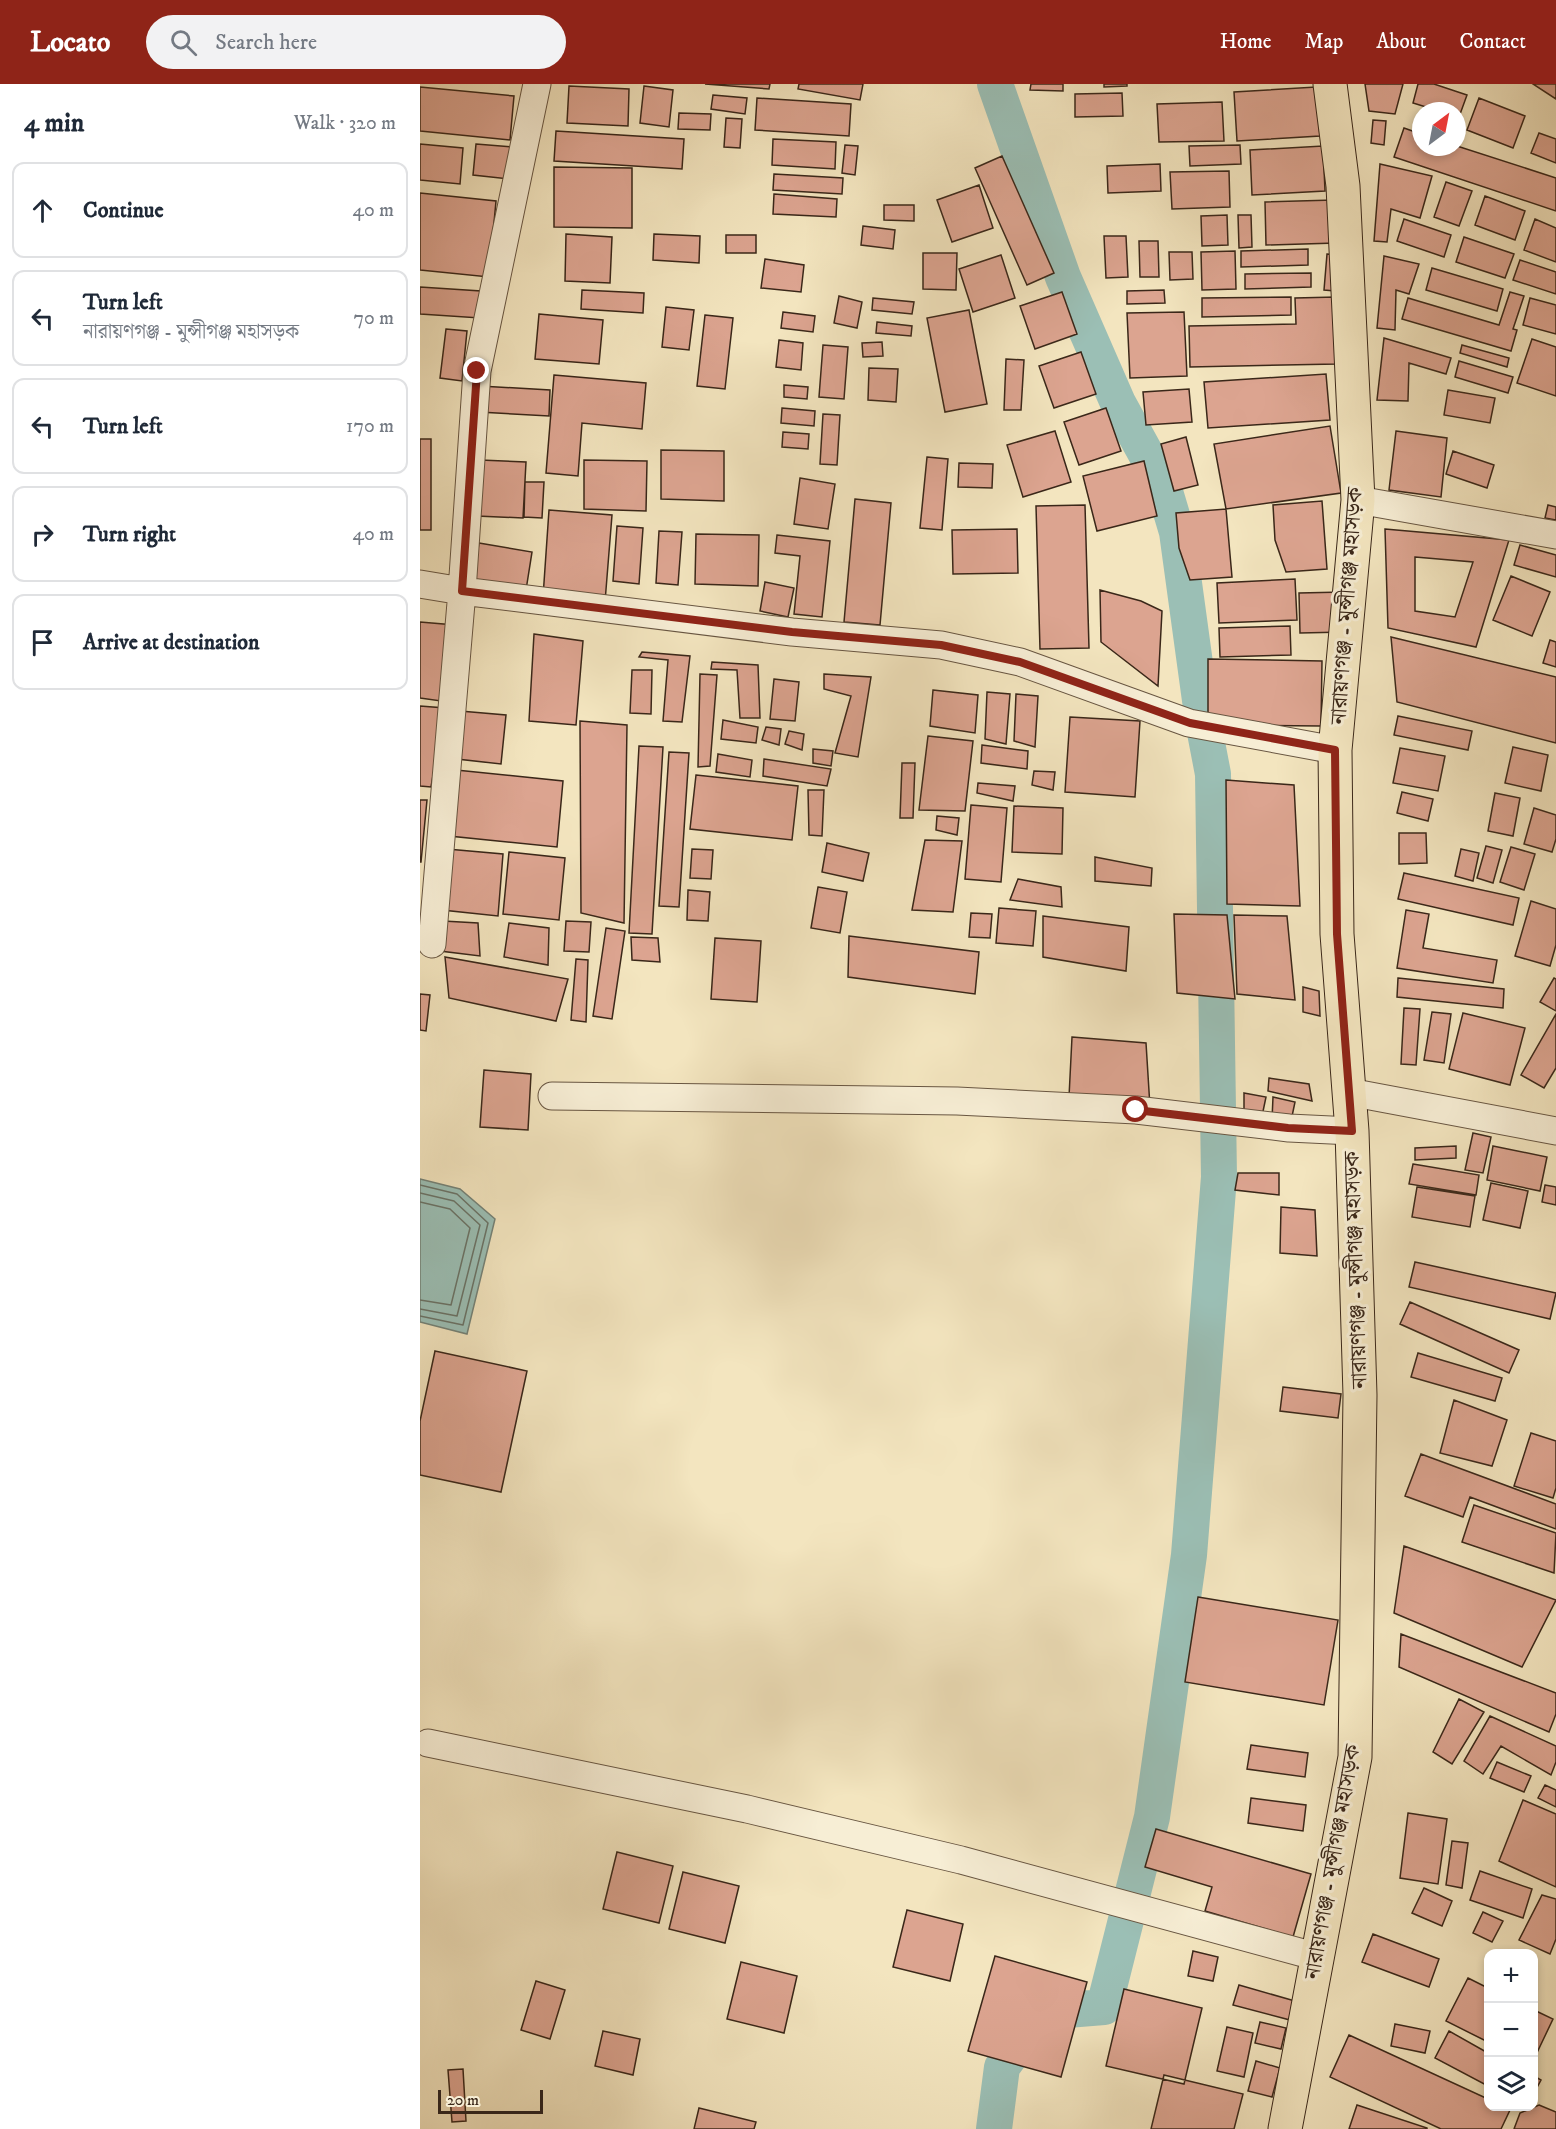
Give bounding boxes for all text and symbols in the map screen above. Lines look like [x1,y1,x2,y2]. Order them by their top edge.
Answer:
search box [146,15,566,69]
text: Locato [30,25,110,60]
icon: search [167,26,200,59]
text: Search here [215,29,317,56]
text: Home [1220,29,1272,55]
text: Map [1305,29,1343,55]
text: About [1376,29,1427,55]
text: Contact [1460,29,1526,55]
north arrow [1412,102,1466,156]
text: 4 min [24,107,84,140]
text: Walk · 320 m [294,111,396,136]
icon: ahead [26,194,59,227]
text: Continue [83,197,164,224]
text: 40 m [352,198,394,223]
text: Turn left [83,289,163,316]
icon: left [26,302,59,335]
text: 70 m [353,306,394,331]
text: নারায়ণগঞ্জ - মুন্সীগঞ্জ মহাসড়ক [83,320,299,345]
route end [463,357,489,383]
icon: left [26,410,59,443]
text: Turn left [83,413,163,440]
text: 170 m [346,414,394,439]
street label: নারায়ণগঞ্জ - মুন্সীগঞ্জ মহাসড়ক [1324,485,1369,726]
icon: right [26,518,59,551]
text: Turn right [83,521,176,548]
text: 40 m [352,522,394,547]
icon: arrive [26,626,59,659]
text: Arrive at destination [83,629,260,656]
route start [1122,1096,1148,1122]
street label: নারায়ণগঞ্জ - মুন্সীগঞ্জ মহাসড়ক [1337,1149,1374,1390]
street label: নারায়ণগঞ্জ - মুন্সীগঞ্জ মহাসড়ক [1298,1741,1367,1982]
map controls [1484,1949,1538,2111]
button: + [1484,1949,1538,2003]
button: − [1484,2003,1538,2057]
button: layers [1484,2057,1538,2111]
scale bar [438,2087,543,2114]
text: 20 m [447,2090,479,2110]

